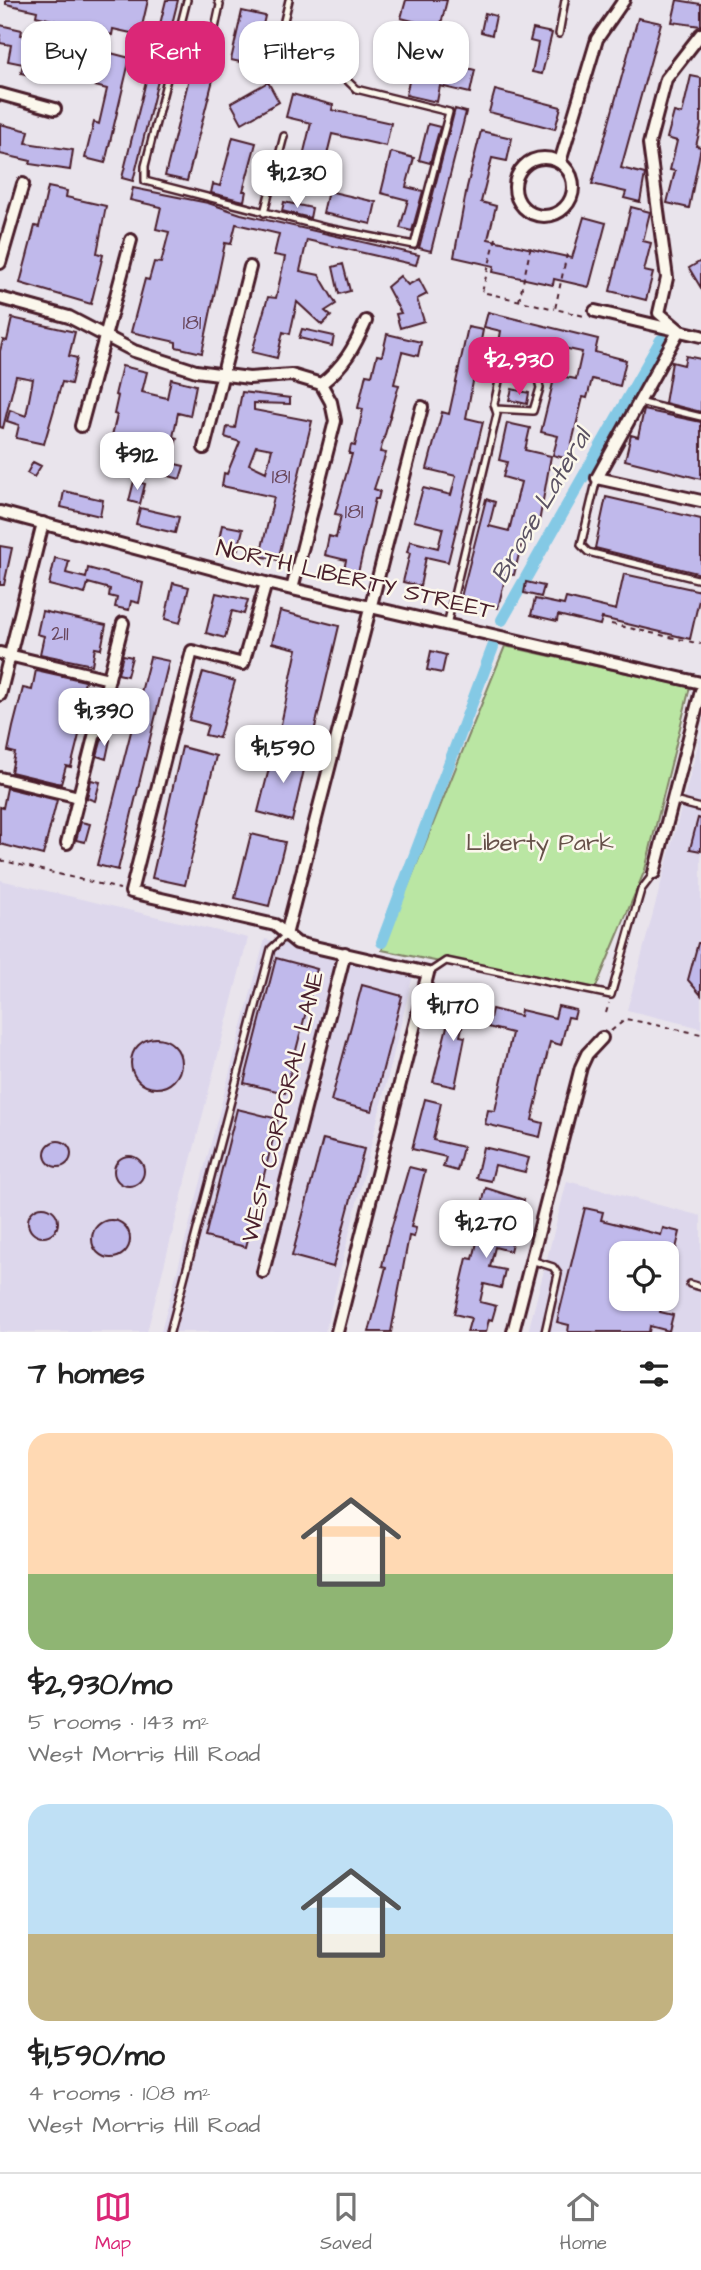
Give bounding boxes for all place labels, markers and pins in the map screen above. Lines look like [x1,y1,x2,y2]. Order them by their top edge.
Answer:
pin: $1,230 [240,150,354,210]
pin: $2,930 [462,338,576,397]
pin: $912 [96,433,178,492]
pin: $1,390 [47,688,161,748]
pin: $1,590 [226,726,340,785]
pin: $1,170 [396,984,510,1043]
pin: $1,270 [429,1200,543,1260]

